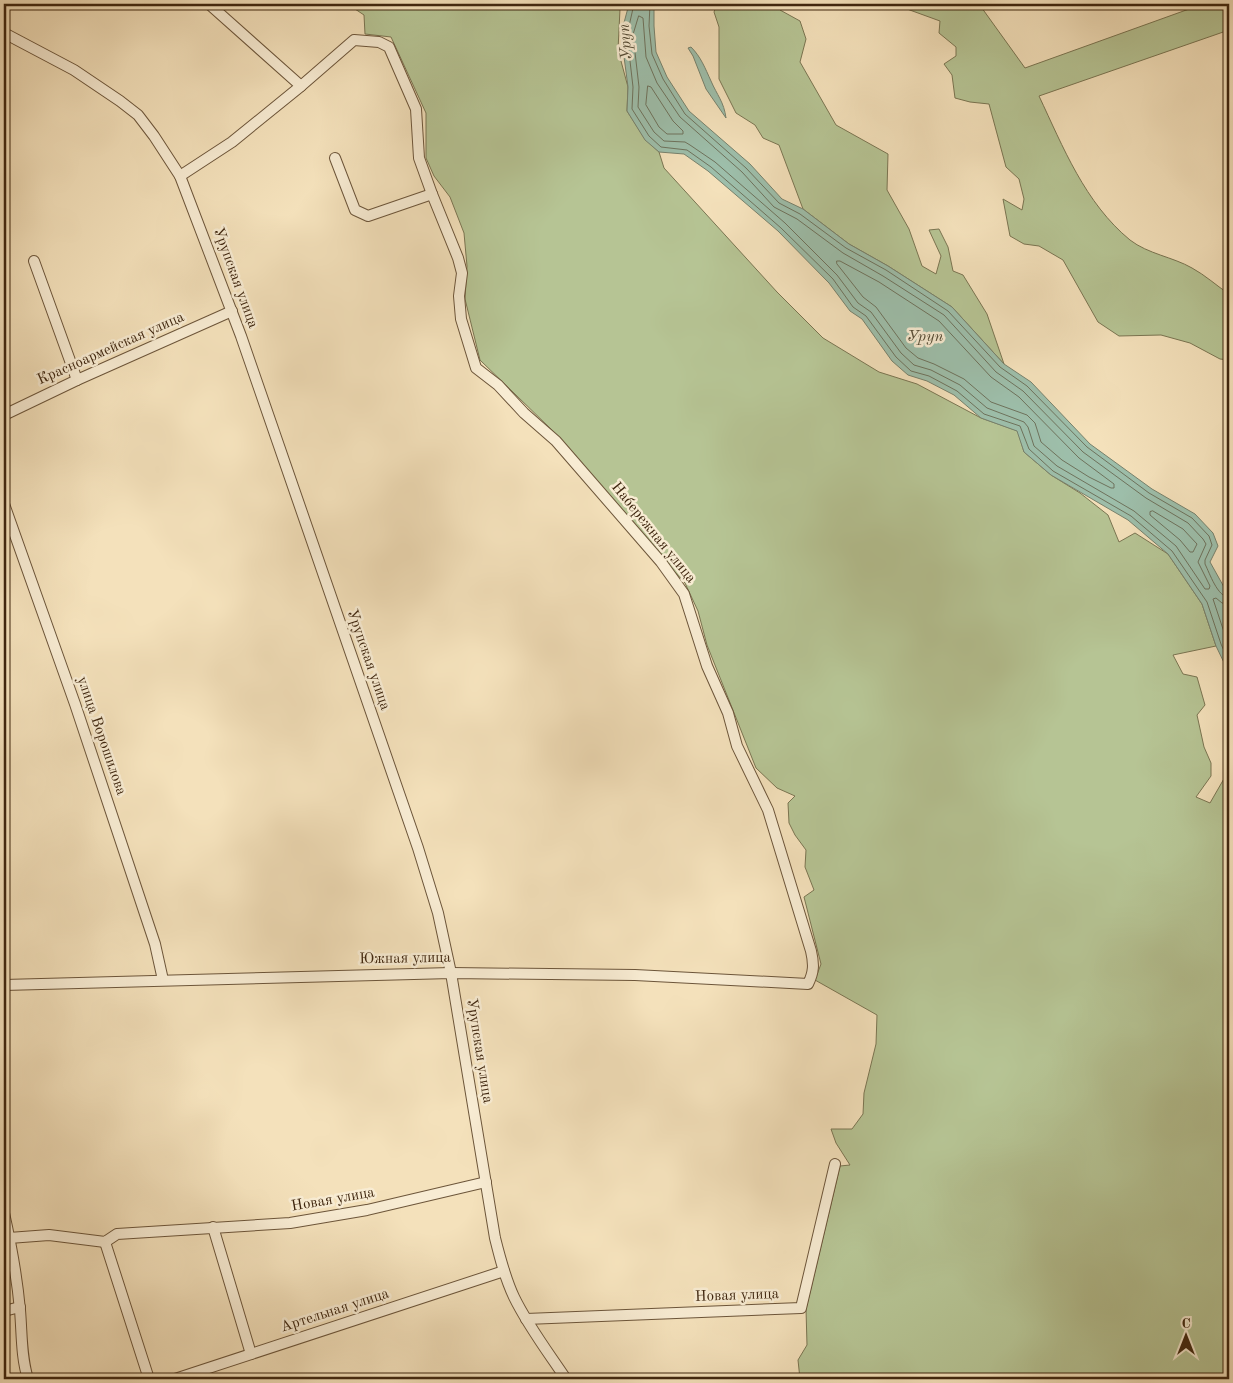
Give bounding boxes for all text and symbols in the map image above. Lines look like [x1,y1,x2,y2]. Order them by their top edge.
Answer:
water label: Уруп [616,23,636,61]
street label: Урупская улица [210,226,260,331]
street label: Красноармейская улица [35,310,187,388]
water label: Уруп [906,329,944,345]
street label: Набережная улица [608,480,699,587]
street label: Урупская улица [344,608,392,713]
street label: улица Ворошилова [74,675,129,798]
street label: Южная улица [359,951,452,967]
street label: Урупская улица [463,998,495,1105]
street label: Новая улица [290,1185,376,1215]
street label: Артельная улица [279,1286,392,1336]
street label: Новая улица [695,1287,780,1305]
north arrow [1160,1310,1210,1360]
text: С [1181,1317,1191,1331]

